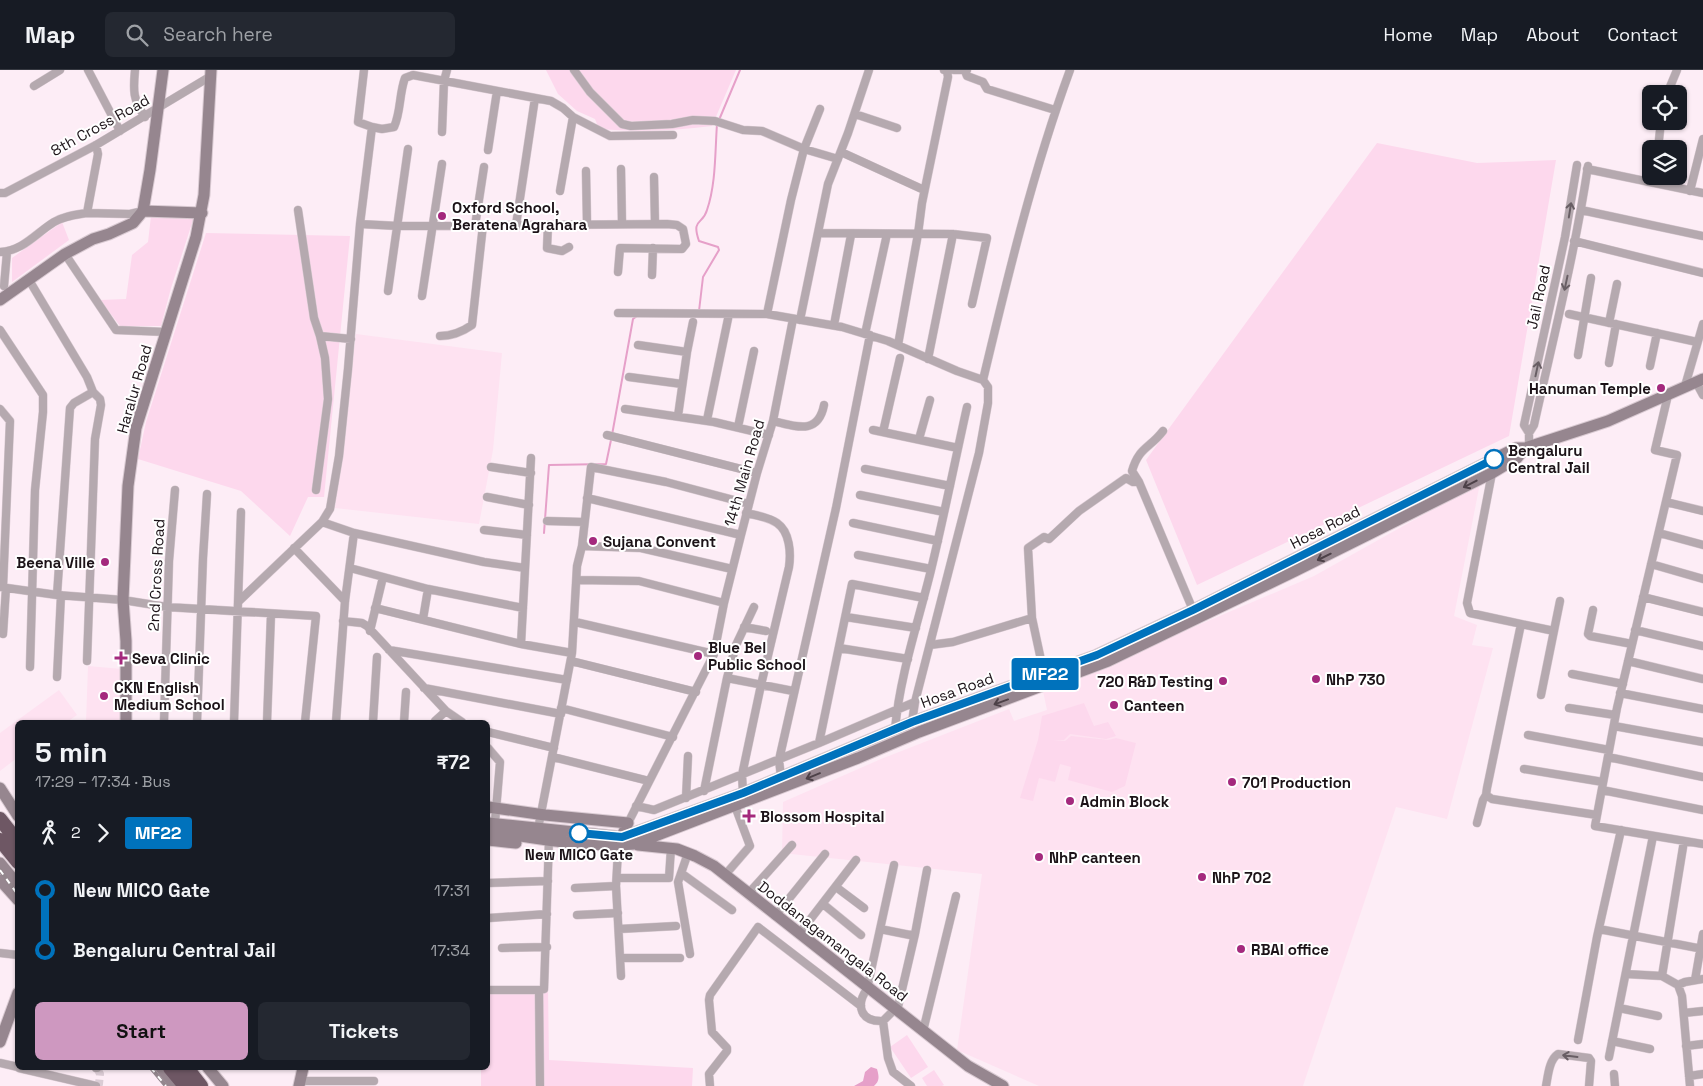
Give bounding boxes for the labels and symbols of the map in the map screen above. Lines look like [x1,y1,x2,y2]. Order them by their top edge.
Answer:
street label: 8th Cross Road [47,90,153,160]
place label: Oxford School, Beratena Agrahara [452,198,587,234]
one-way arrow [1565,202,1575,218]
marker: Oxford School, Beratena Agrahara [436,210,448,222]
street label: Jail Road [1522,263,1554,331]
one-way arrow [1560,274,1570,290]
street label: Haralur Road [112,342,156,436]
one-way arrow [1532,361,1542,377]
place label: Hanuman Temple [1529,379,1651,398]
marker: Hanuman Temple [1655,382,1667,394]
street label: 14th Main Road [720,417,768,529]
place label: Bengaluru Central Jail [1508,441,1590,477]
marker: Bengaluru Central Jail [1484,449,1504,469]
one-way arrow [1463,480,1478,489]
street label: Hosa Road [1287,501,1363,553]
street label: 2nd Cross Road [144,518,168,632]
place label: Sujana Convent [603,532,716,551]
marker: Sujana Convent [587,535,599,547]
one-way arrow [1317,552,1332,562]
place label: Beena Ville [16,553,95,572]
marker: Beena Ville [99,556,111,568]
place label: Blue Bel Public School [708,638,806,674]
place label: Seva Clinic [132,649,210,668]
marker: Blue Bel Public School [692,650,704,662]
marker: Seva Clinic [114,651,128,665]
line badge: MF22 [1010,658,1080,690]
street label: Hosa Road [918,668,996,712]
place label: NhP 730 [1326,670,1385,689]
place label: 720 R&D Testing [1097,672,1213,691]
marker: NhP 730 [1310,673,1322,685]
marker: 720 R&D Testing [1217,675,1229,687]
place label: CKN English Medium School [114,678,225,714]
marker: CKN English Medium School [98,690,110,702]
place label: Canteen [1124,696,1184,715]
one-way arrow [994,698,1009,707]
marker: Canteen [1108,699,1120,711]
one-way arrow [806,771,821,781]
place label: 701 Production [1242,773,1351,792]
marker: 701 Production [1226,776,1238,788]
place label: Admin Block [1080,792,1170,811]
marker: Admin Block [1064,795,1076,807]
place label: Blossom Hospital [760,807,885,826]
marker: Blossom Hospital [742,809,756,823]
marker: New MICO Gate [569,823,589,843]
place label: New MICO Gate [525,845,634,864]
place label: NhP canteen [1049,848,1141,867]
marker: NhP canteen [1033,851,1045,863]
place label: NhP 702 [1212,868,1271,887]
marker: NhP 702 [1196,871,1208,883]
street label: Doddanagamangala Road [754,877,912,1005]
place label: RBAI office [1251,940,1329,959]
marker: RBAI office [1235,943,1247,955]
one-way arrow [1563,1051,1579,1061]

